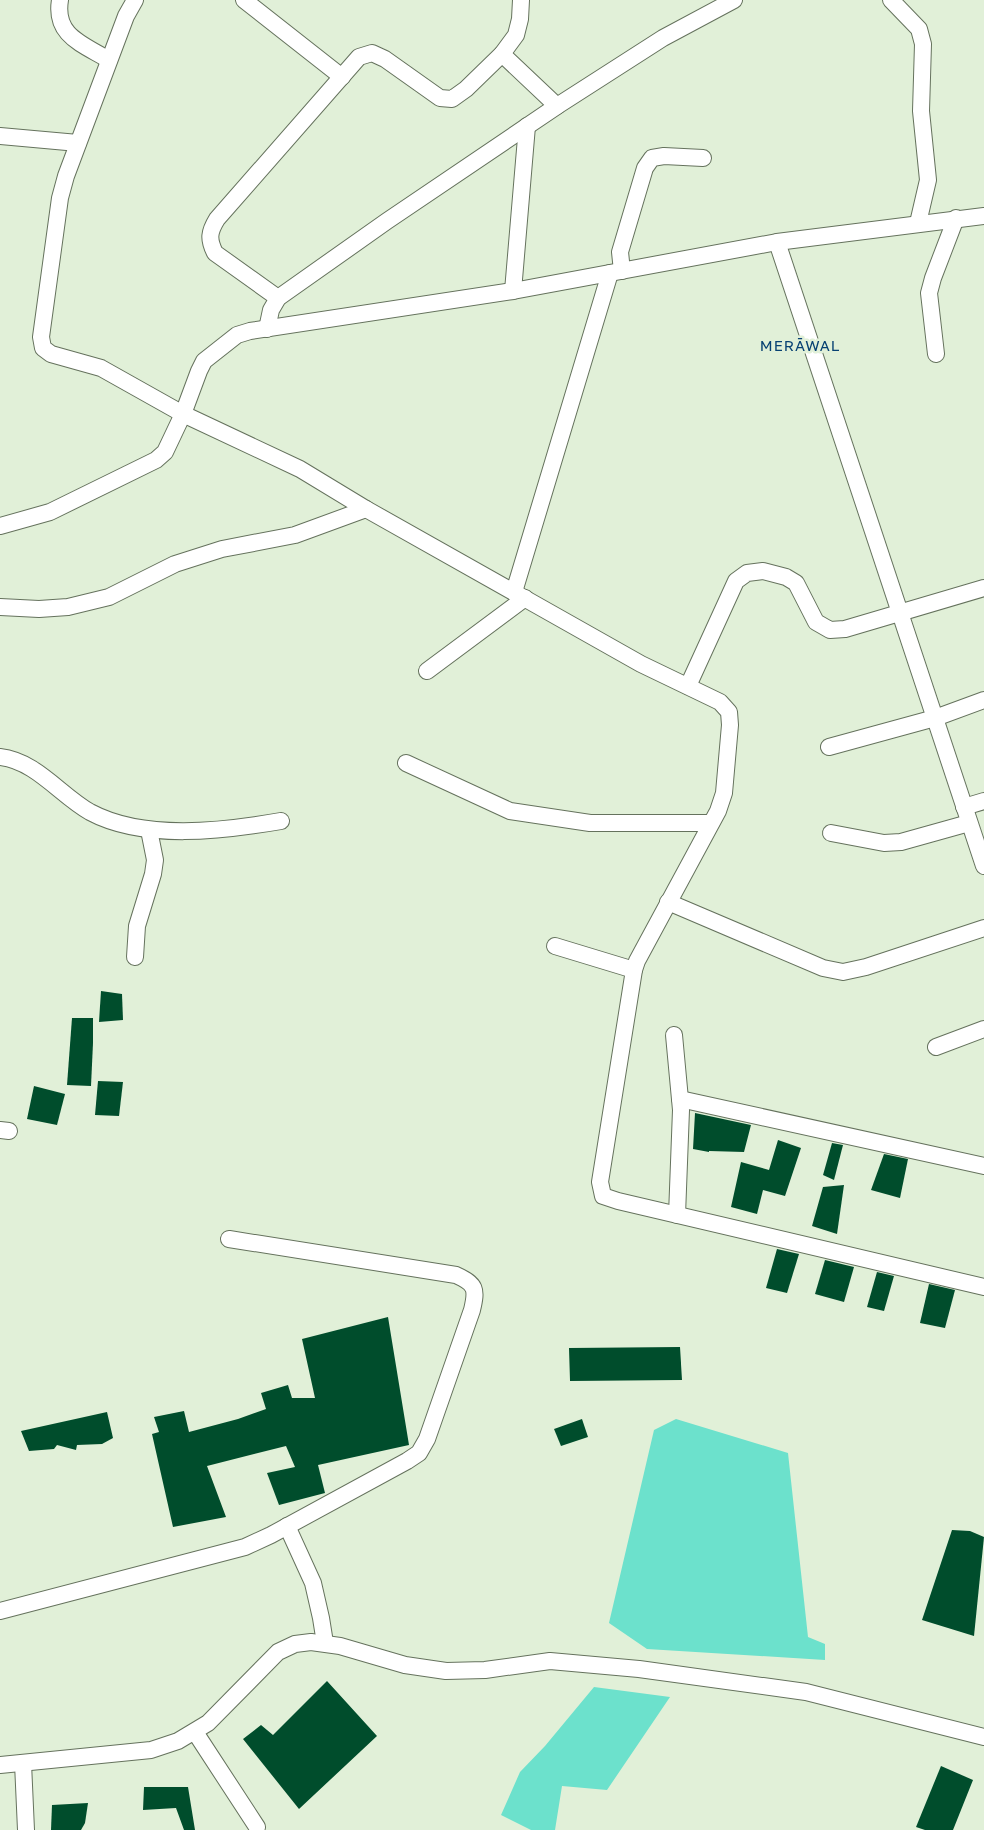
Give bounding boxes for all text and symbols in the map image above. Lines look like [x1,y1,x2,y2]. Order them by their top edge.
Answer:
district label: MERĀWAL [760,336,840,354]

